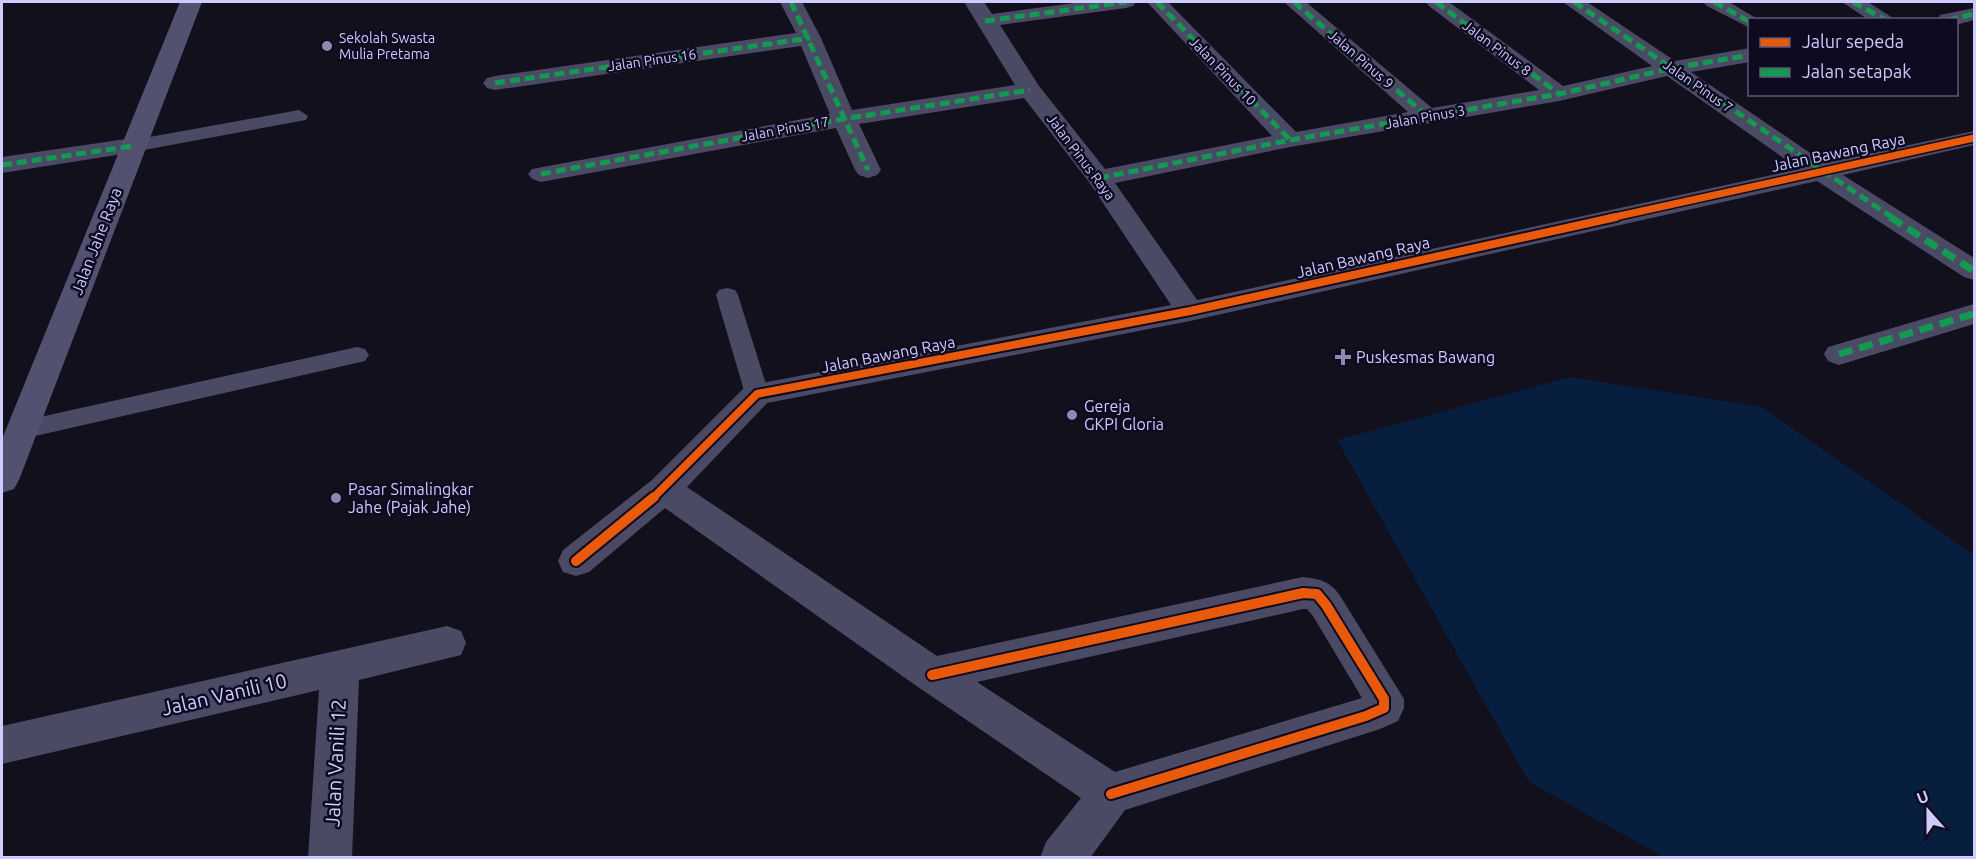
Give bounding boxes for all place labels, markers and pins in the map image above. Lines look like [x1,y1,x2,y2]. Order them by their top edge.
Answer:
place label: Sekolah Swasta Mulia Pretama [339,30,435,62]
marker: Sekolah Swasta Mulia Pretama [320,39,334,53]
marker: Puskesmas Bawang [1334,348,1352,366]
place label: Puskesmas Bawang [1356,348,1495,366]
place label: Gereja GKPI Gloria [1084,397,1164,433]
marker: Gereja GKPI Gloria [1065,408,1079,422]
place label: Pasar Simalingkar Jahe (Pajak Jahe) [348,480,474,517]
marker: Pasar Simalingkar Jahe (Pajak Jahe) [329,491,343,505]

